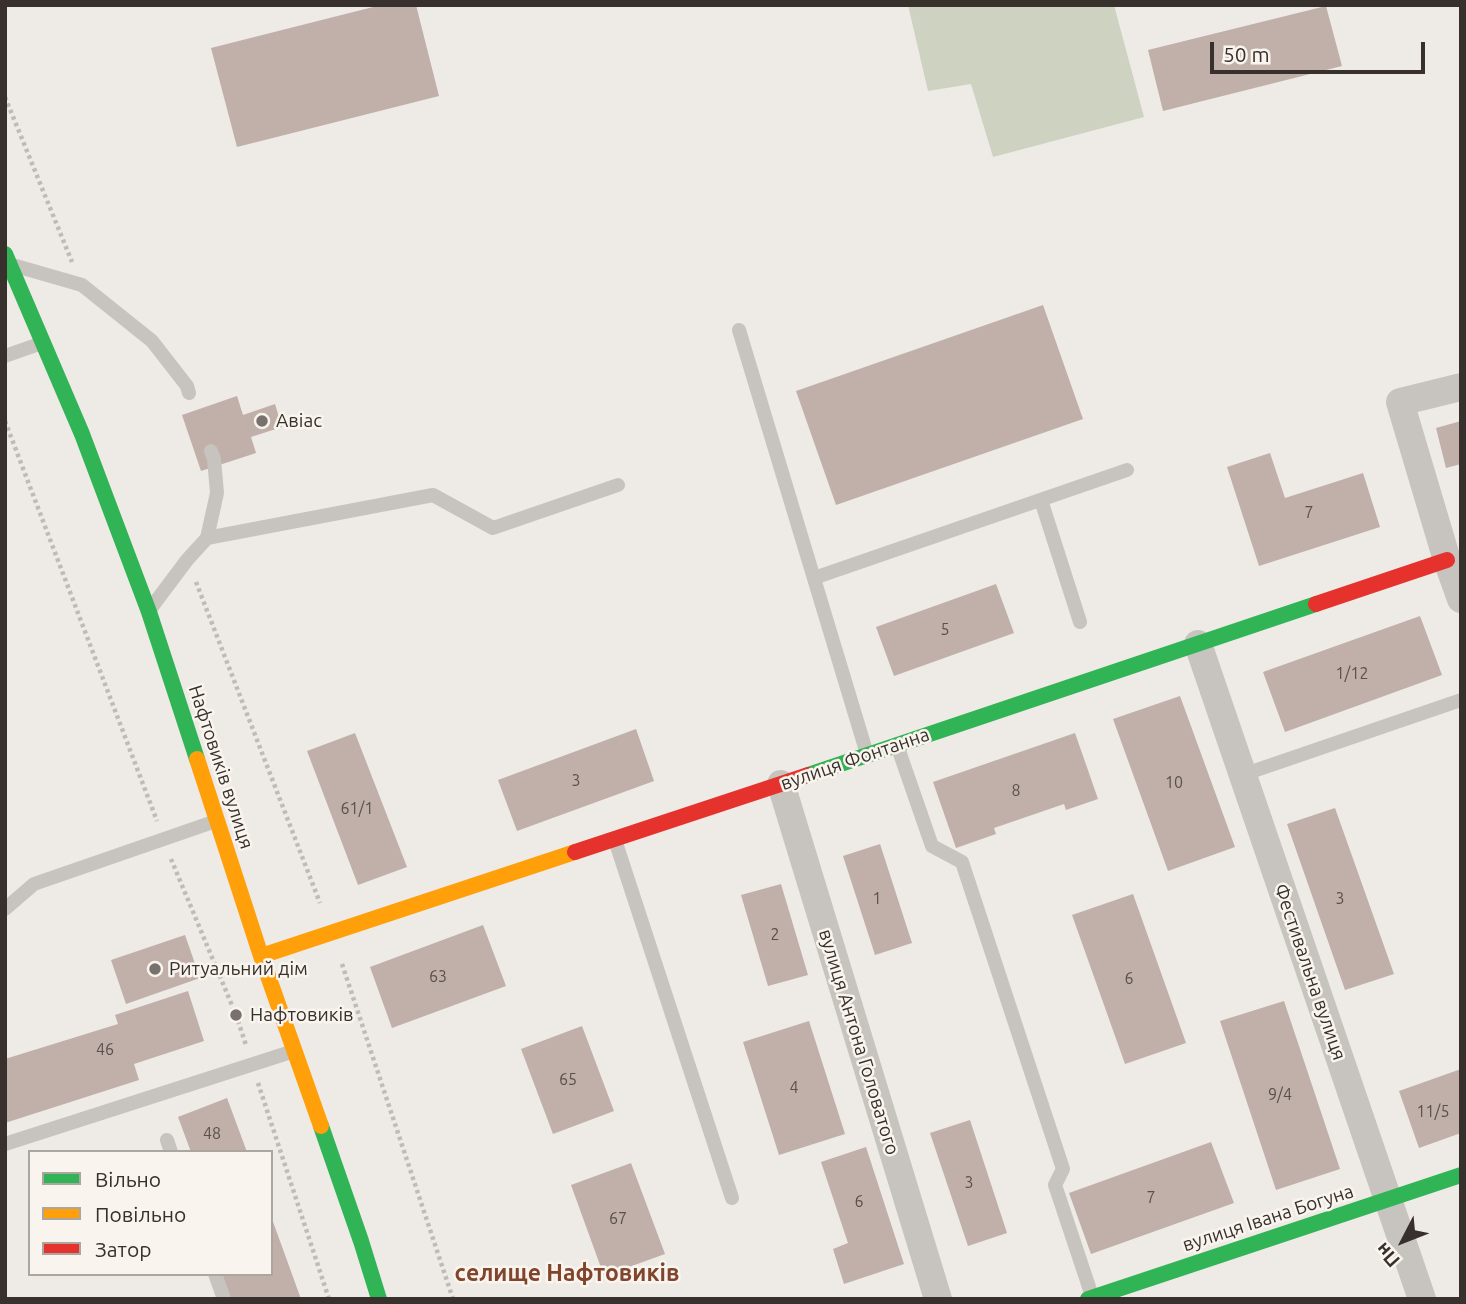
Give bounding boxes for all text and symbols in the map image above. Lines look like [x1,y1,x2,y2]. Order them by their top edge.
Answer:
scale bar [1214,28,1429,72]
text: 50 m [1223,42,1270,66]
place label: Авіас [276,410,322,432]
marker: Авіас [254,413,270,429]
house number: 7 [1304,503,1314,523]
house number: 5 [940,620,950,640]
house number: 1/12 [1336,664,1368,684]
street label: Нафтовиків вулиця [184,682,258,852]
street label: вулиця Фонтанна [778,723,932,795]
house number: 3 [571,771,581,791]
house number: 10 [1165,773,1183,793]
house number: 8 [1011,781,1021,801]
house number: 61/1 [341,799,373,819]
street label: Фестивальна вулиця [1269,881,1351,1063]
house number: 1 [872,889,882,909]
house number: 3 [1335,889,1345,909]
house number: 2 [770,925,780,945]
street label: вулиця Антона Головатого [814,926,904,1158]
place label: Ритуальний дім [169,958,308,980]
marker: Ритуальний дім [147,961,163,977]
house number: 63 [429,967,447,987]
house number: 6 [1124,969,1134,989]
place label: Нафтовиків [250,1004,354,1026]
marker: Нафтовиків [228,1007,244,1023]
house number: 46 [96,1040,114,1060]
house number: 65 [559,1070,577,1090]
house number: 4 [789,1078,799,1098]
house number: 9/4 [1268,1085,1292,1105]
house number: 11/5 [1417,1102,1449,1122]
house number: 48 [203,1124,221,1144]
legend [28,1150,273,1276]
text: Вільно [95,1167,161,1191]
house number: 3 [964,1173,974,1193]
street label: вулиця Івана Богуна [1180,1180,1356,1256]
house number: 7 [1146,1188,1156,1208]
house number: 6 [854,1192,864,1212]
text: Повільно [95,1202,186,1226]
north arrow [1368,1206,1438,1276]
house number: 67 [609,1209,627,1229]
text: Затор [95,1237,151,1261]
text: Пн [1371,1238,1404,1272]
district label: селище Нафтовиків [455,1259,679,1287]

